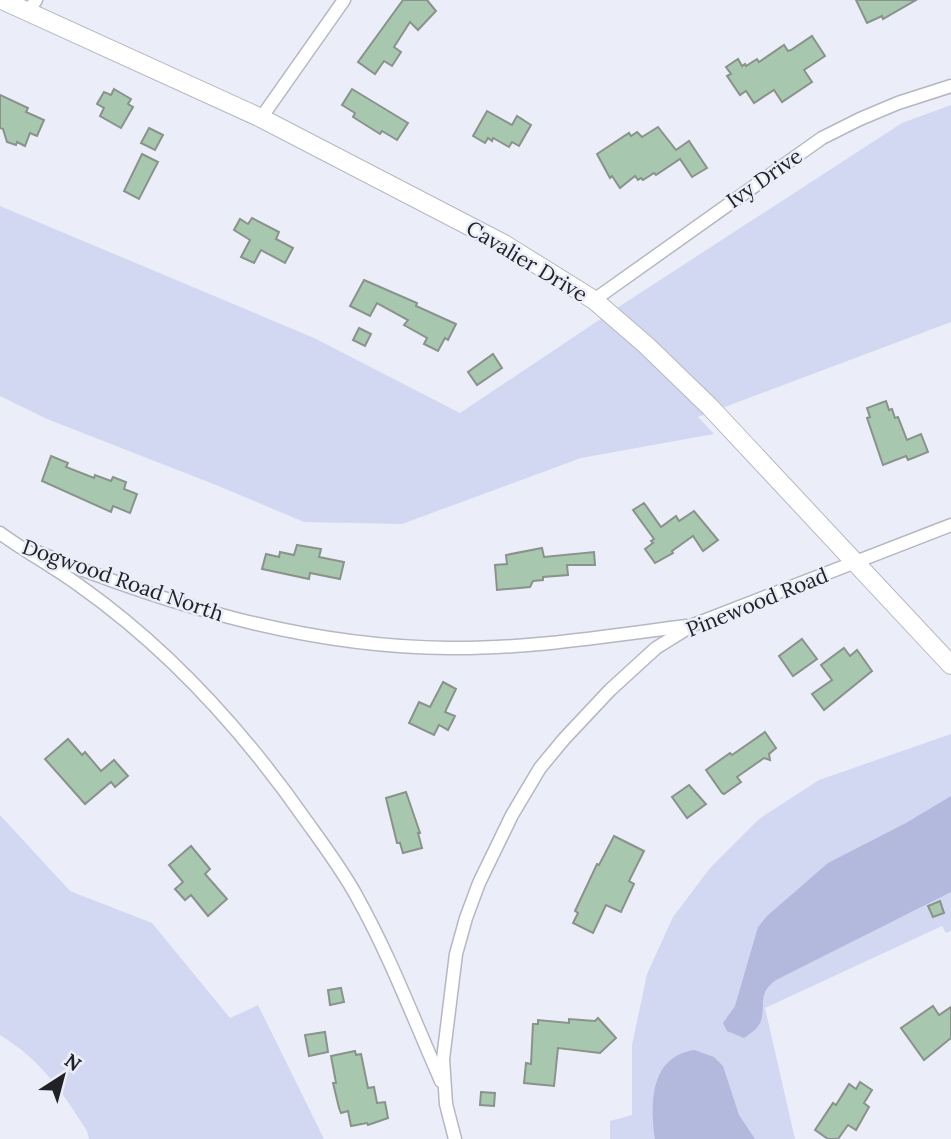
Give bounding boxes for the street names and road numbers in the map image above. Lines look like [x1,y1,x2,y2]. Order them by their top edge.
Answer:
street label: Ivy Drive [721,142,807,214]
street label: Cavalier Drive [461,214,593,308]
street label: Dogwood Road North [19,533,227,627]
street label: Pinewood Road [682,561,832,643]

